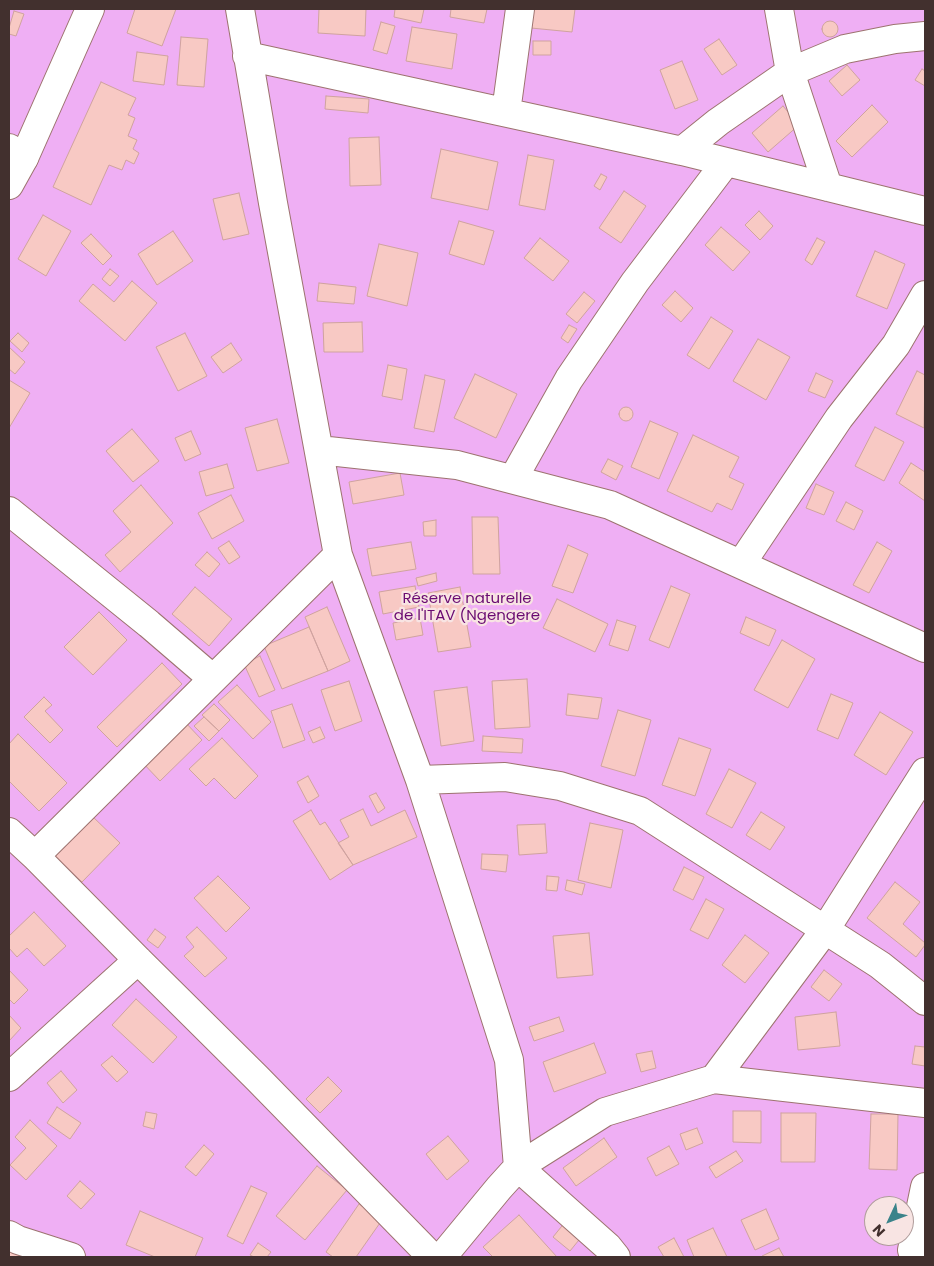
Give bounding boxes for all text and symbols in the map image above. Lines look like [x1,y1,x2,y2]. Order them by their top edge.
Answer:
park label: Réserve naturelle de l'ITAV (Ngengere [394,590,540,625]
north arrow [864,1196,914,1246]
text: N [868,1220,890,1241]

